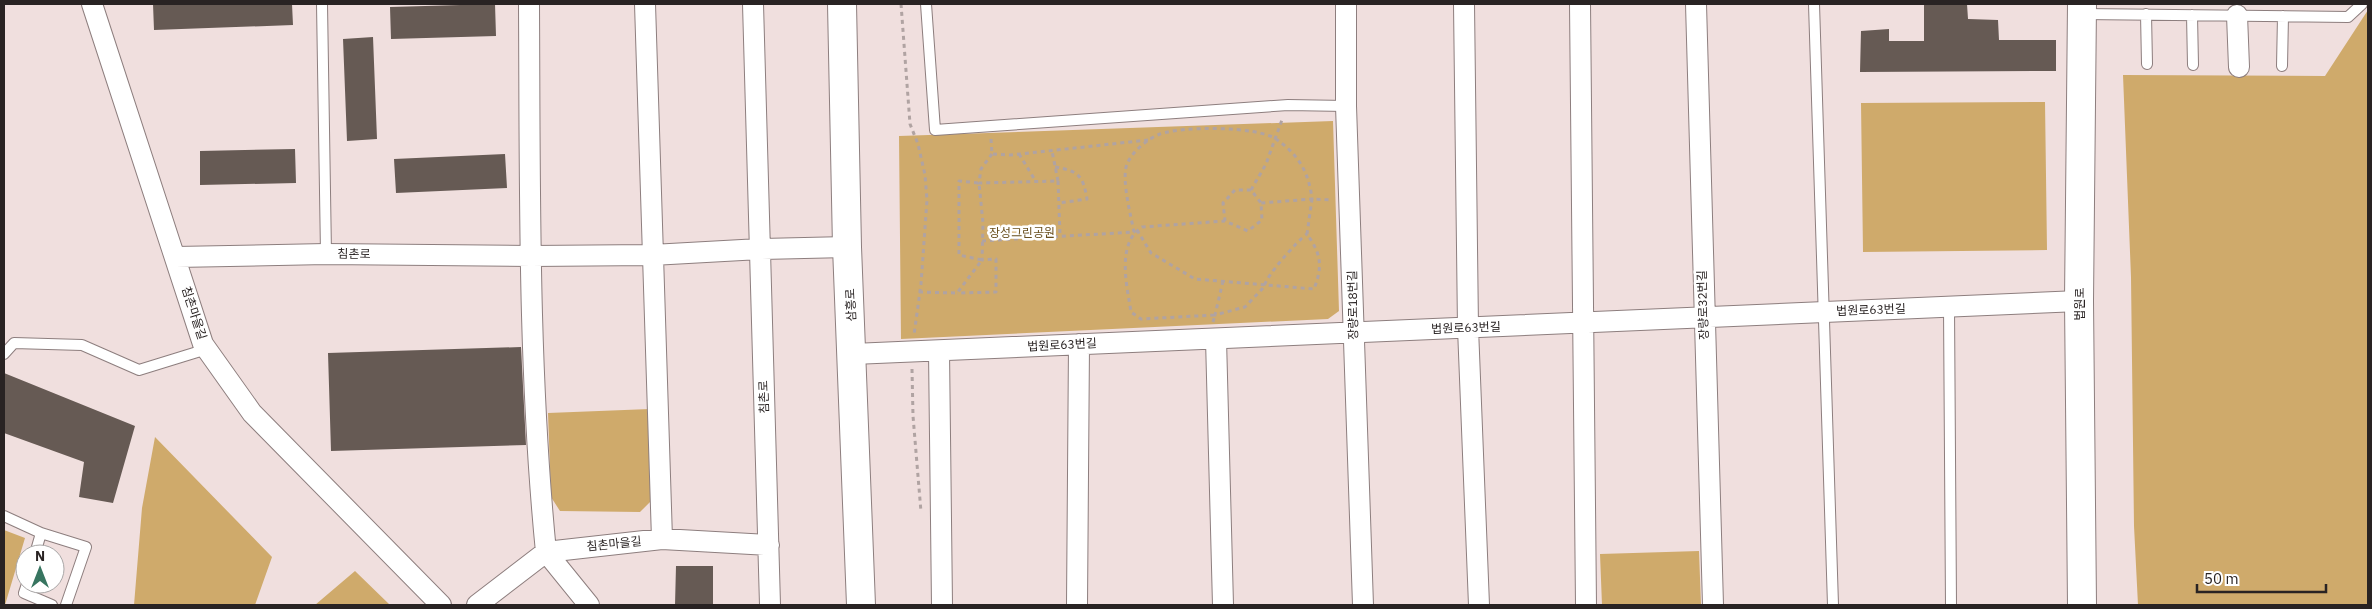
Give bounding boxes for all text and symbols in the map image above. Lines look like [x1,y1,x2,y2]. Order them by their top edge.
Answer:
park label: 장성그린공원 [989,225,1055,240]
street label: 침촌로 [337,246,371,261]
street label: 장량로18번길 [1344,270,1361,340]
street label: 장량로32번길 [1694,270,1711,340]
street label: 침촌마을길 [179,284,210,341]
street label: 법원로 [2072,287,2087,321]
street label: 삼흥로 [842,288,859,322]
street label: 법원로63번길 [1836,301,1906,318]
street label: 법원로63번길 [1431,319,1501,336]
street label: 법원로63번길 [1027,335,1097,354]
street label: 침촌로 [755,380,772,414]
street label: 침촌마을길 [586,533,642,554]
north arrow [15,544,65,594]
text: N [35,547,45,565]
scale bar [2197,562,2326,594]
text: 50 m [2204,569,2239,588]

